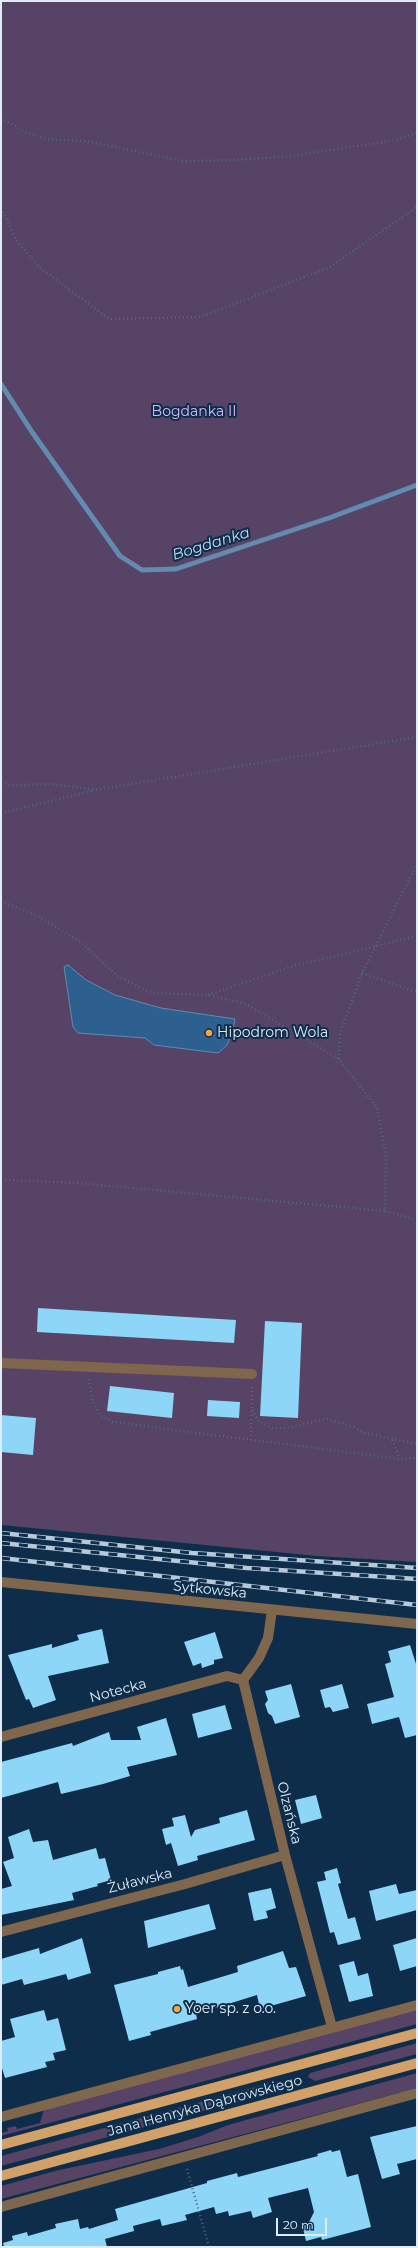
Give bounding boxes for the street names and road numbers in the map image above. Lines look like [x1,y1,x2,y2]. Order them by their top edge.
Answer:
street label: Sytkowska [172,1578,248,1602]
street label: Notecka [88,1675,148,1707]
street label: Olzańska [273,1780,305,1846]
street label: Żuławska [106,1865,174,1897]
street label: Jana Henryka Dąbrowskiego [106,2072,304,2140]

